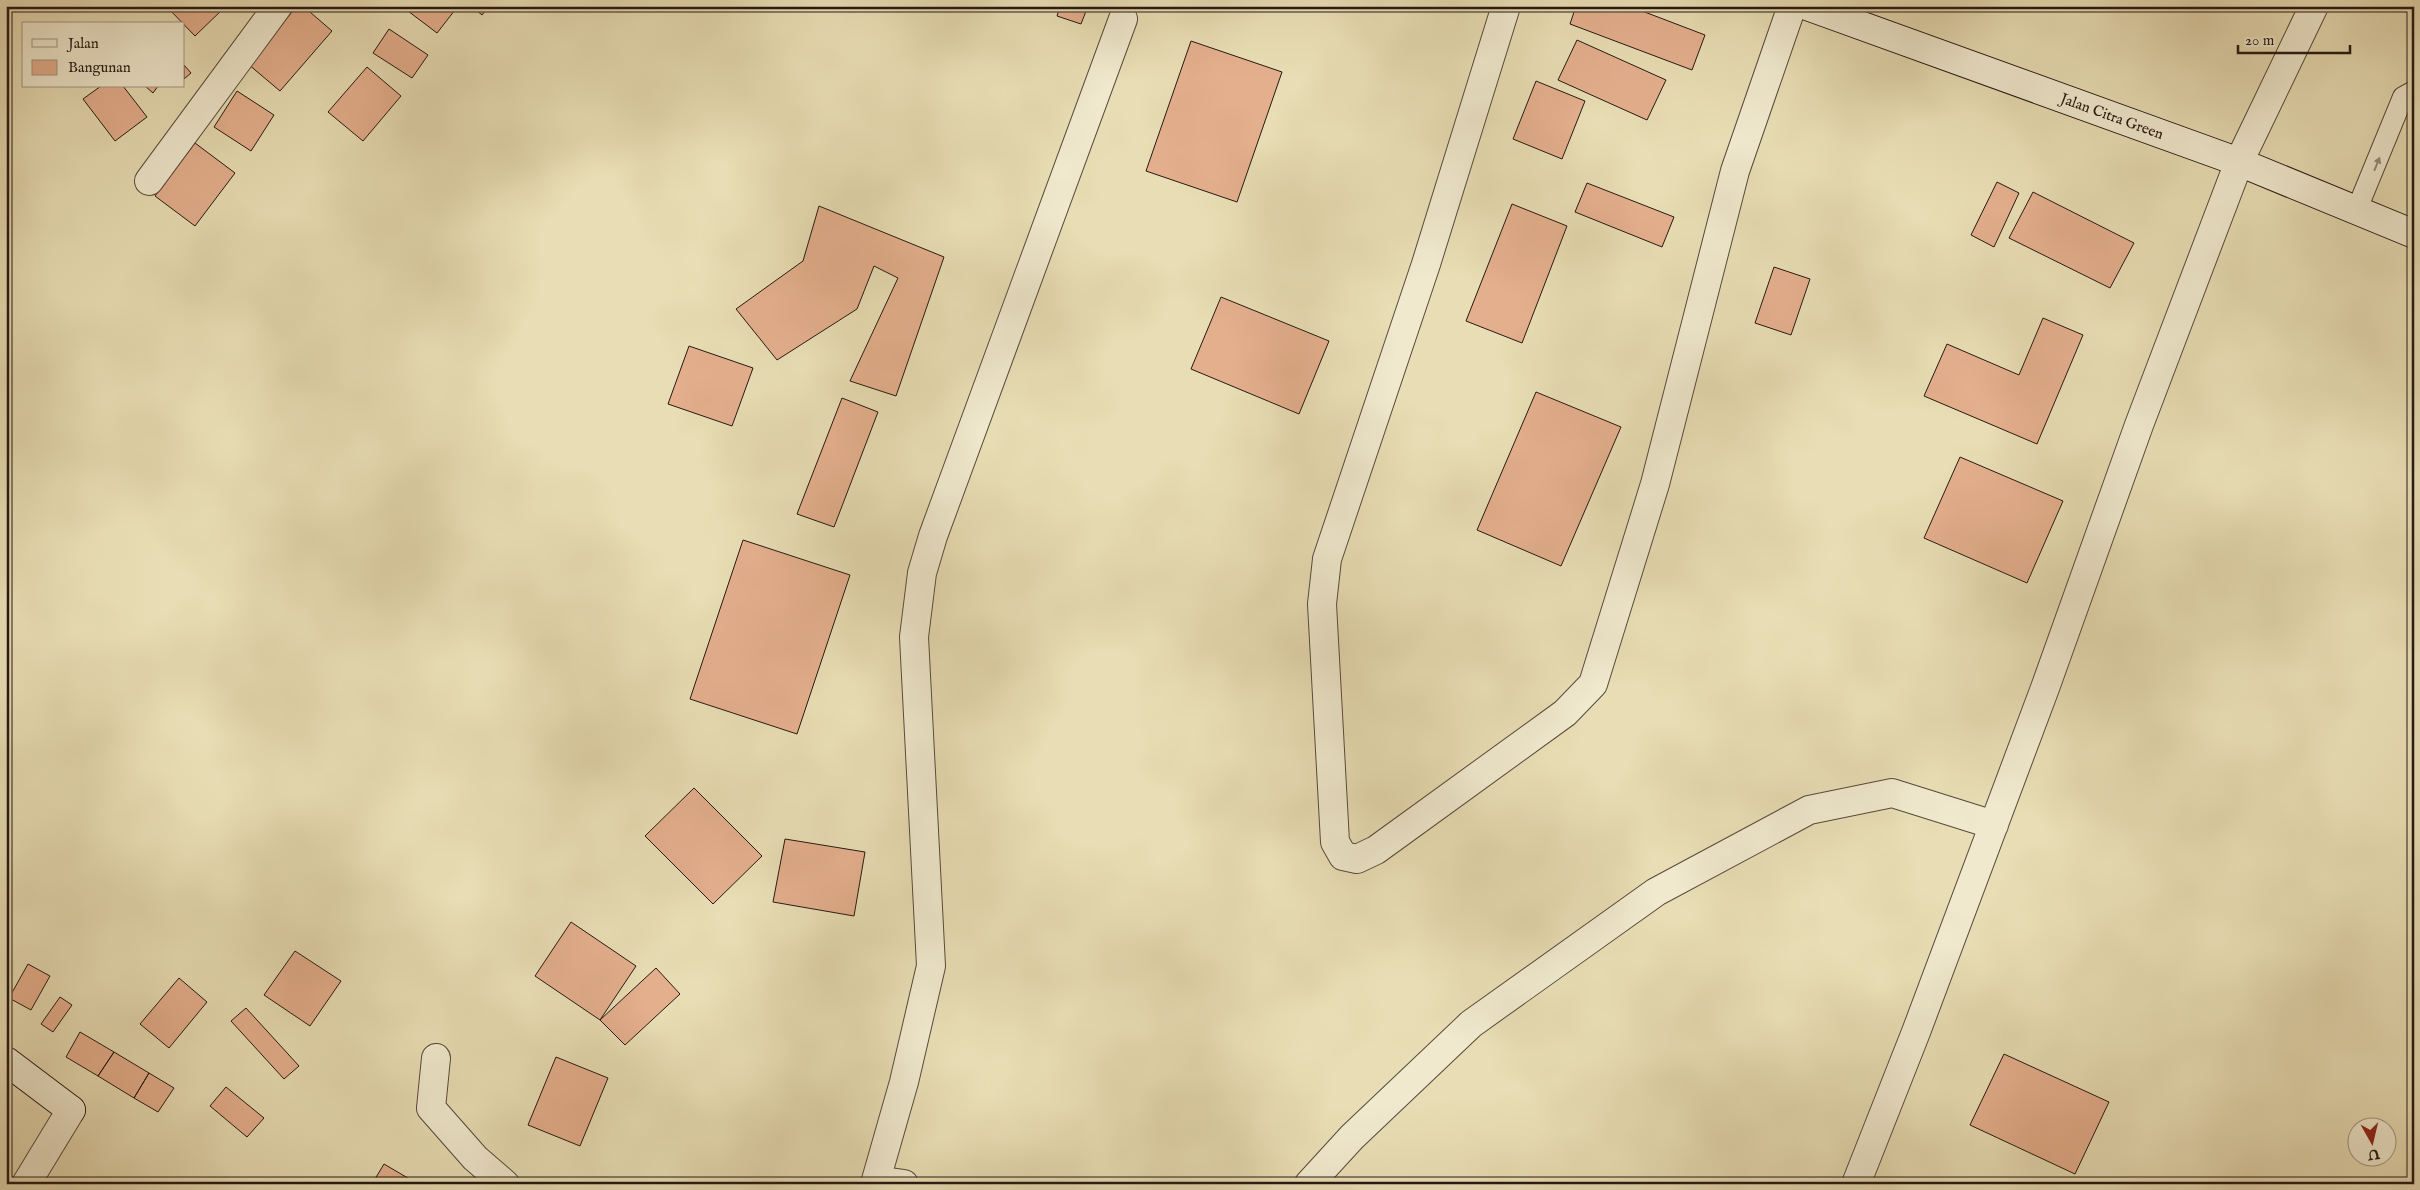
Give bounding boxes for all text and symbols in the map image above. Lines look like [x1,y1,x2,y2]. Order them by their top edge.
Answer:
legend [22,22,185,88]
scale bar [2238,22,2350,54]
text: 20 m [2245,31,2275,50]
text: Jalan [66,34,99,53]
text: Bangunan [68,58,131,77]
street label: Jalan Citra Green [2056,88,2166,144]
one-way arrow [2373,157,2381,171]
north arrow [2348,1118,2398,1168]
text: U [2365,1144,2382,1164]

